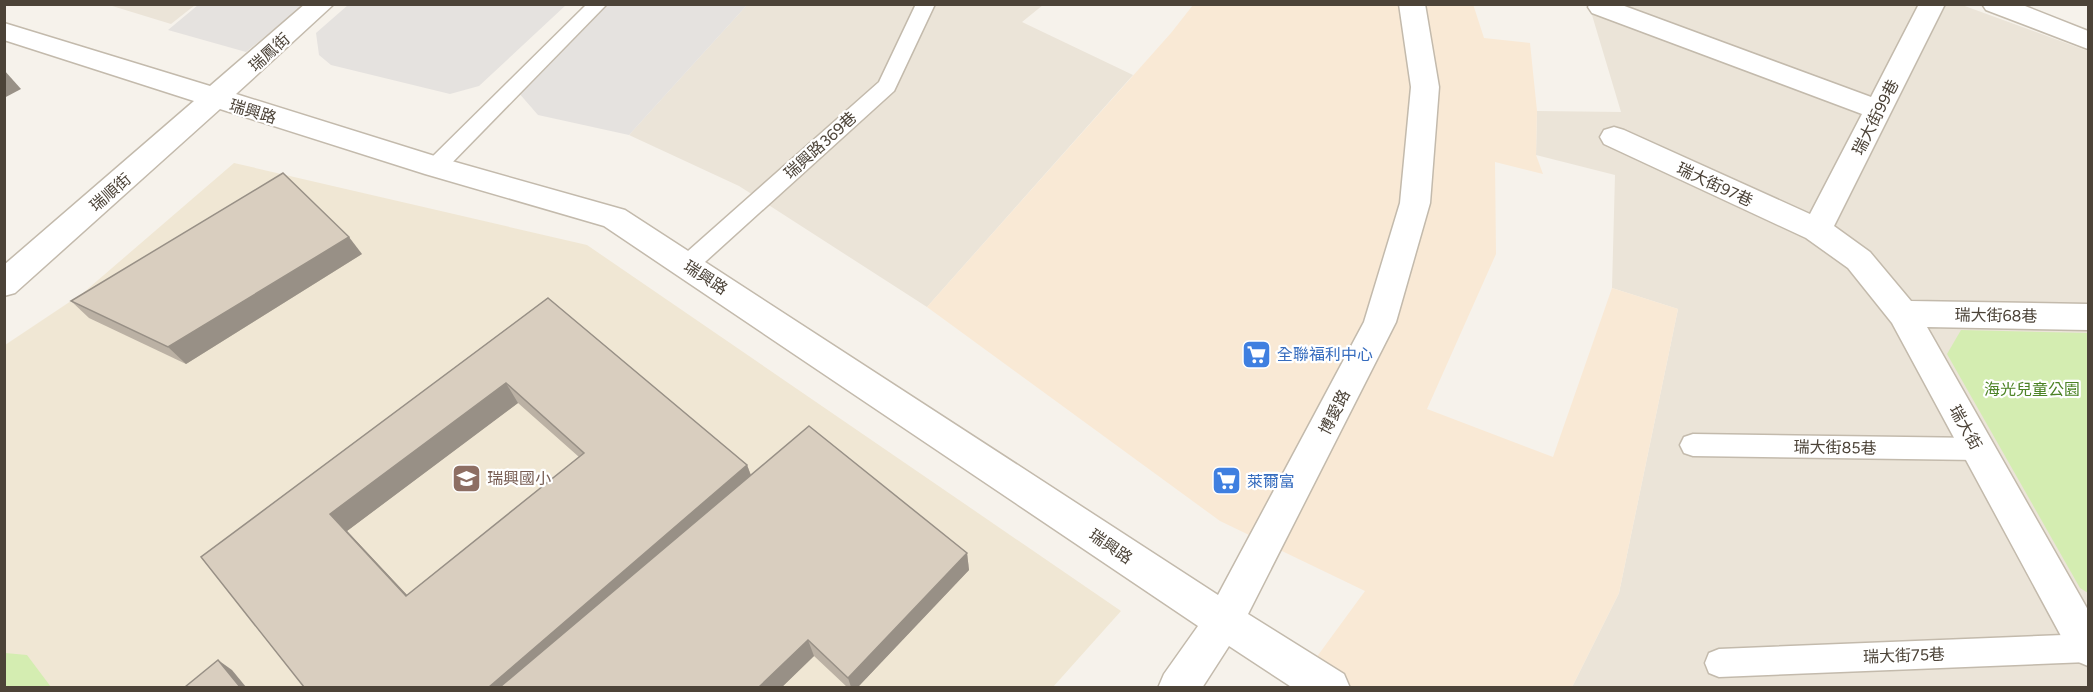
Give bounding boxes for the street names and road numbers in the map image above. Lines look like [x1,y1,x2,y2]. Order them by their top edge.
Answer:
street label: 瑞鳳街 [245,29,294,75]
street label: 瑞大街99巷 [1848,76,1903,158]
street label: 瑞興路 [227,95,279,128]
street label: 瑞興路369巷 [780,108,860,183]
street label: 瑞大街97巷 [1674,159,1756,210]
street label: 瑞順街 [86,169,135,215]
street label: 瑞興路 [680,256,731,298]
street label: 瑞大街68巷 [1954,305,2038,326]
street label: 博愛路 [1315,387,1354,438]
street label: 瑞大街 [1946,402,1986,453]
street label: 瑞大街85巷 [1793,437,1877,458]
street label: 瑞興路 [1086,525,1136,568]
street label: 瑞大街75巷 [1863,645,1945,666]

